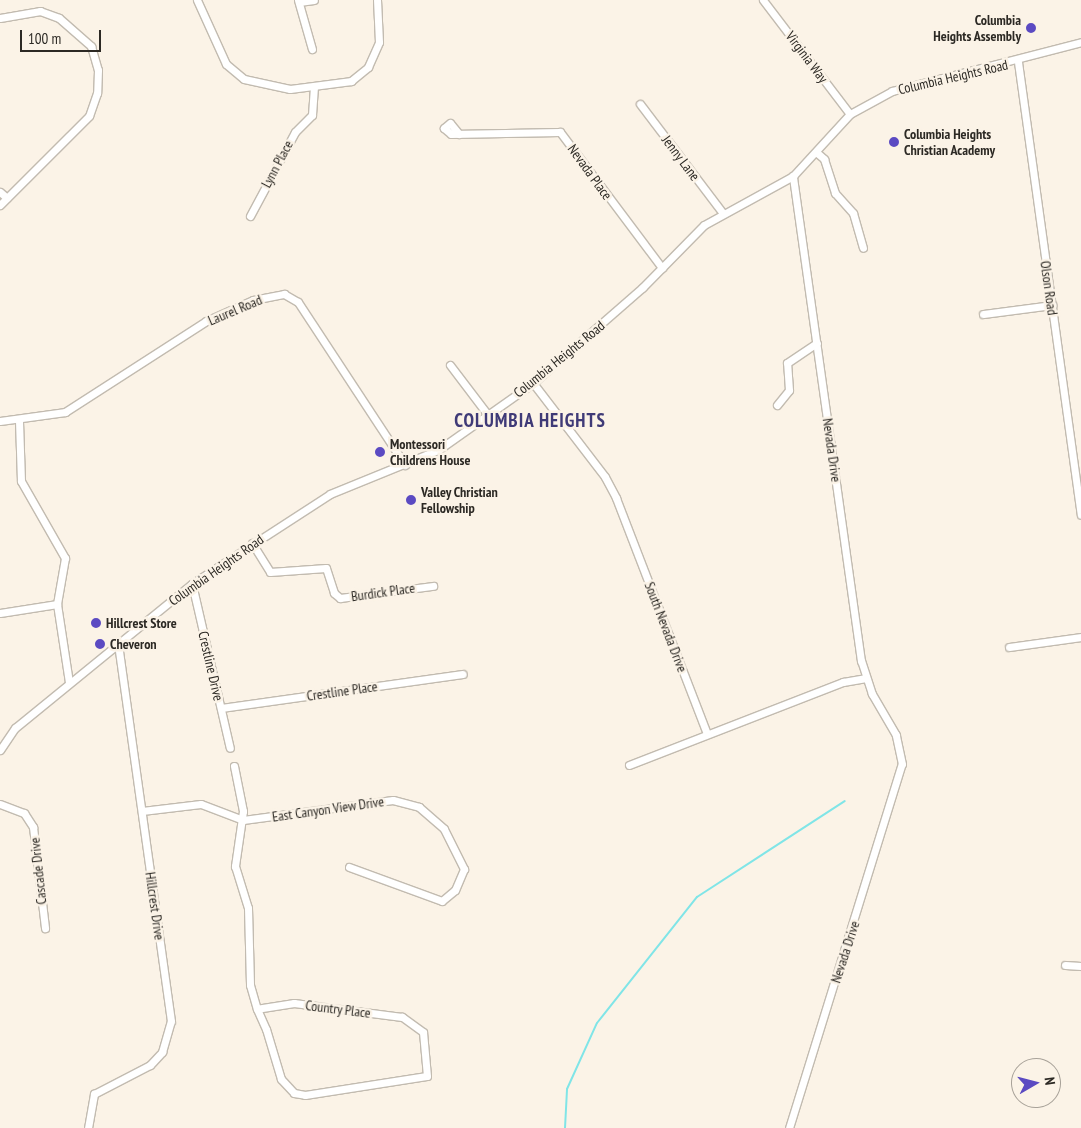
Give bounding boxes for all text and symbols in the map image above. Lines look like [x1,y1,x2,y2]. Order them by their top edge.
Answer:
place label: Columbia Heights Assembly [933,12,1021,44]
scale bar [22,20,104,52]
marker: Columbia Heights Assembly [1025,22,1037,34]
street label: Virginia Way [782,28,832,86]
text: 100 m [28,29,61,48]
street label: Columbia Heights Road [896,56,1010,98]
place label: Columbia Heights Christian Academy [904,126,996,158]
street label: Jenny Lane [658,132,704,184]
marker: Columbia Heights Christian Academy [888,136,900,148]
street label: Lynn Place [258,138,296,190]
street label: Nevada Place [564,141,616,203]
street label: Olson Road [1037,260,1061,316]
street label: Laurel Road [205,291,265,329]
street label: Columbia Heights Road [510,317,608,401]
district label: COLUMBIA HEIGHTS [452,410,608,432]
street label: Nevada Drive [819,417,845,483]
place label: Montessori Childrens House [390,436,470,468]
marker: Montessori Childrens House [374,446,386,458]
place label: Valley Christian Fellowship [421,484,498,516]
marker: Valley Christian Fellowship [405,494,417,506]
street label: Columbia Heights Road [165,531,267,609]
street label: Burdick Place [350,579,416,605]
street label: South Nevada Drive [641,580,691,674]
place label: Hillcrest Store [106,615,177,631]
marker: Hillcrest Store [90,617,102,629]
street label: Crestline Drive [195,629,227,703]
place label: Cheveron [110,636,157,652]
marker: Cheveron [94,638,106,650]
street label: Crestline Place [306,678,378,704]
street label: East Canyon View Drive [271,793,385,825]
street label: Cascade Drive [26,837,50,905]
street label: Hillcrest Drive [142,871,168,941]
street label: Nevada Drive [827,919,863,985]
street label: Country Place [304,997,372,1021]
north arrow [1011,1058,1061,1108]
text: N [1040,1076,1059,1086]

